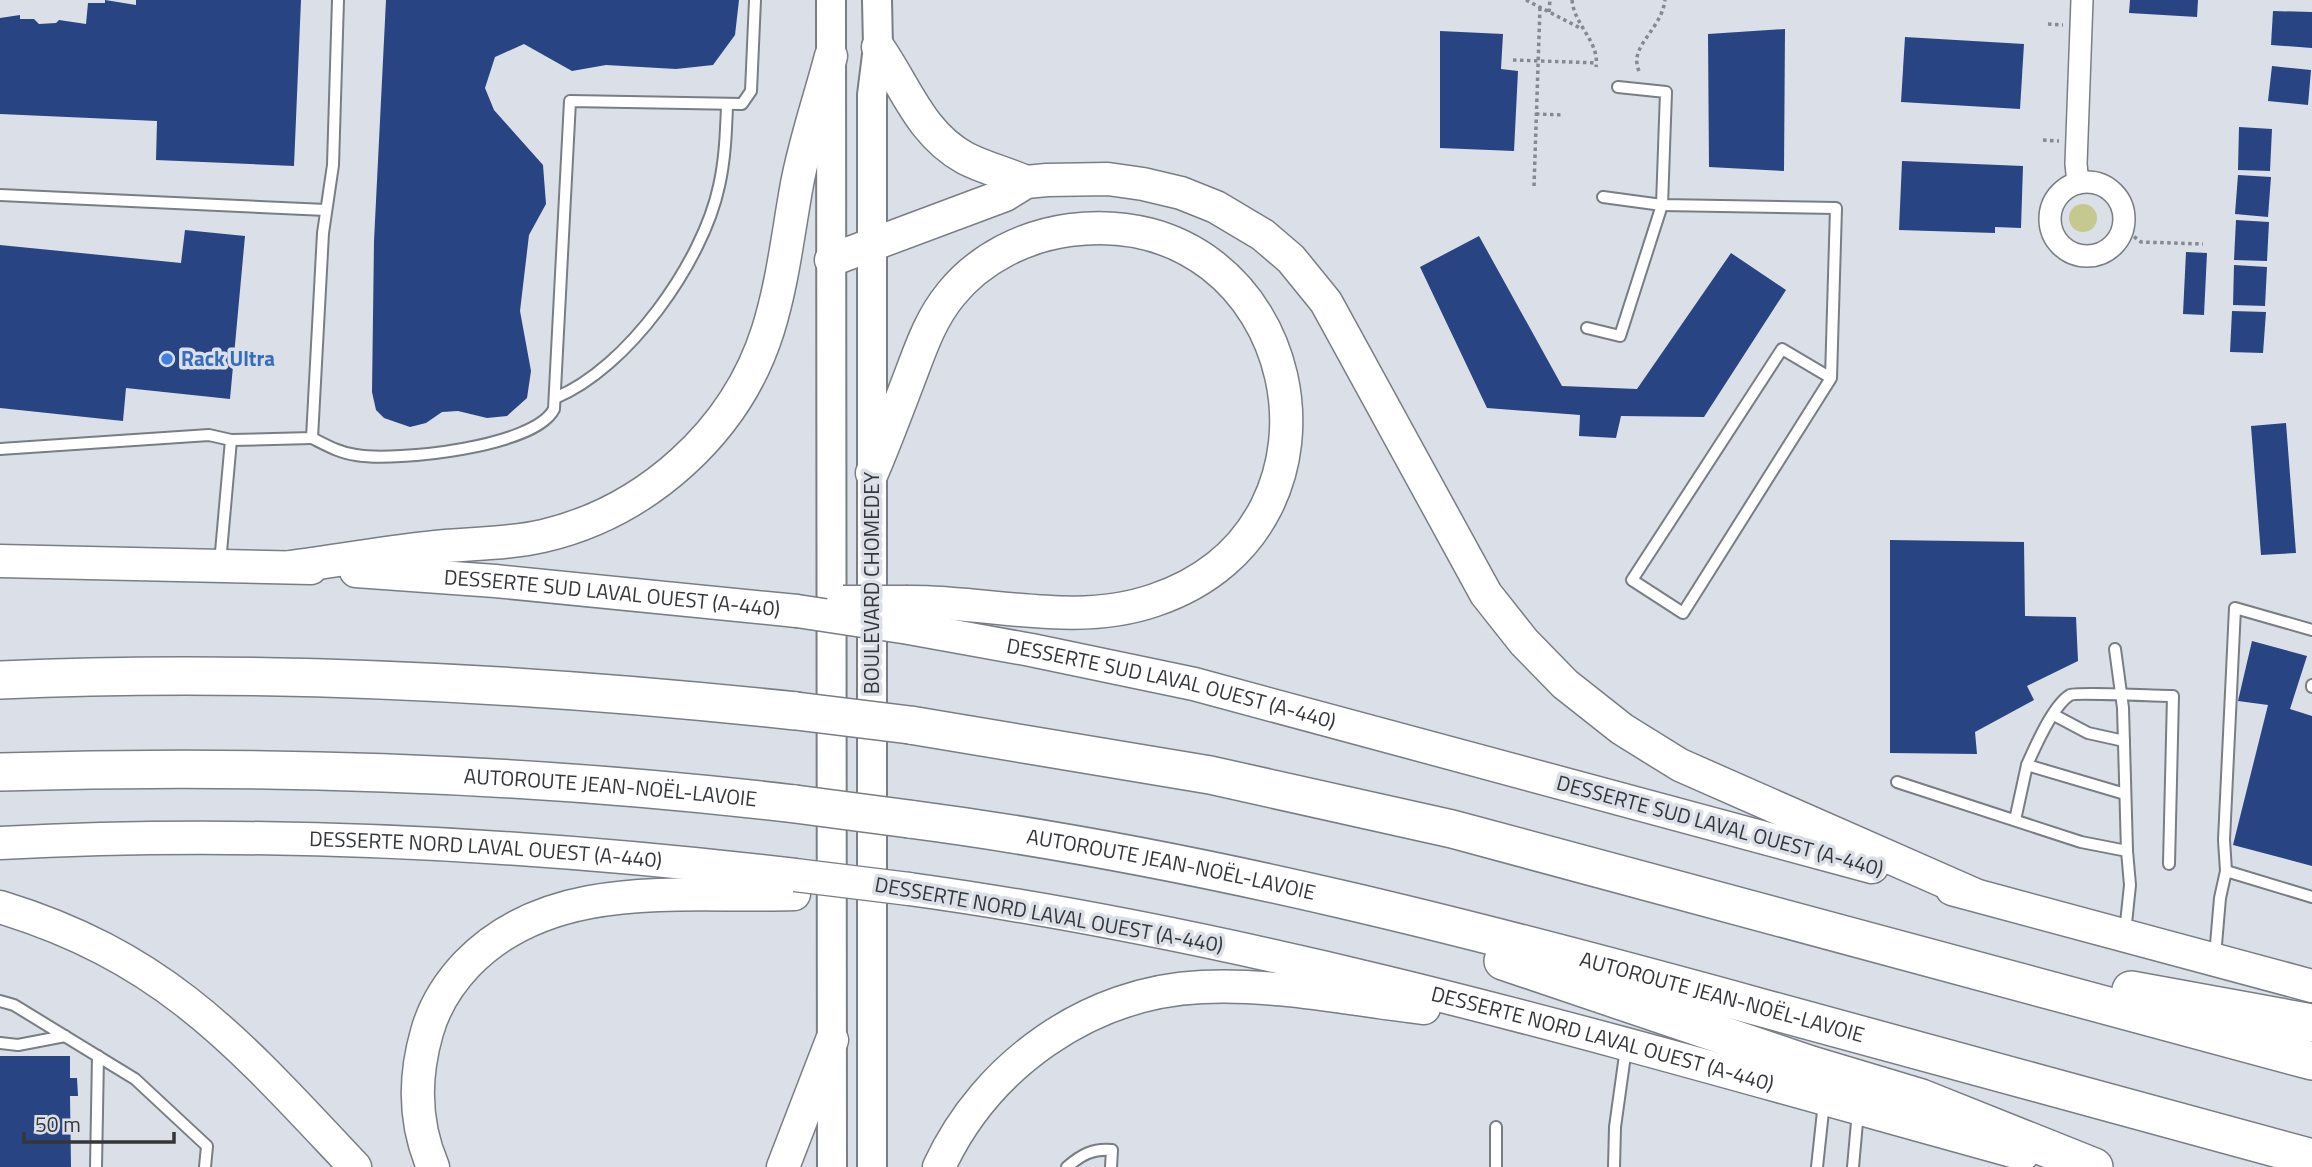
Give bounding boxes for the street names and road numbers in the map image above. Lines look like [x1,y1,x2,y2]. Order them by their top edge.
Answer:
street label: BOULEVARD CHOMEDEY [855,471,887,694]
street label: DESSERTE SUD LAVAL OUEST (A-440) [443,560,782,624]
street label: DESSERTE SUD LAVAL OUEST (A-440) [1004,629,1340,737]
street label: AUTOROUTE JEAN-NOËL-LAVOIE [463,759,759,815]
street label: DESSERTE SUD LAVAL OUEST (A-440) [1553,766,1887,884]
street label: AUTOROUTE JEAN-NOËL-LAVOIE [1024,820,1319,908]
street label: DESSERTE NORD LAVAL OUEST (A-440) [309,822,664,876]
street label: DESSERTE NORD LAVAL OUEST (A-440) [872,868,1226,960]
street label: AUTOROUTE JEAN-NOËL-LAVOIE [1576,942,1868,1050]
street label: DESSERTE NORD LAVAL OUEST (A-440) [1428,977,1778,1099]

